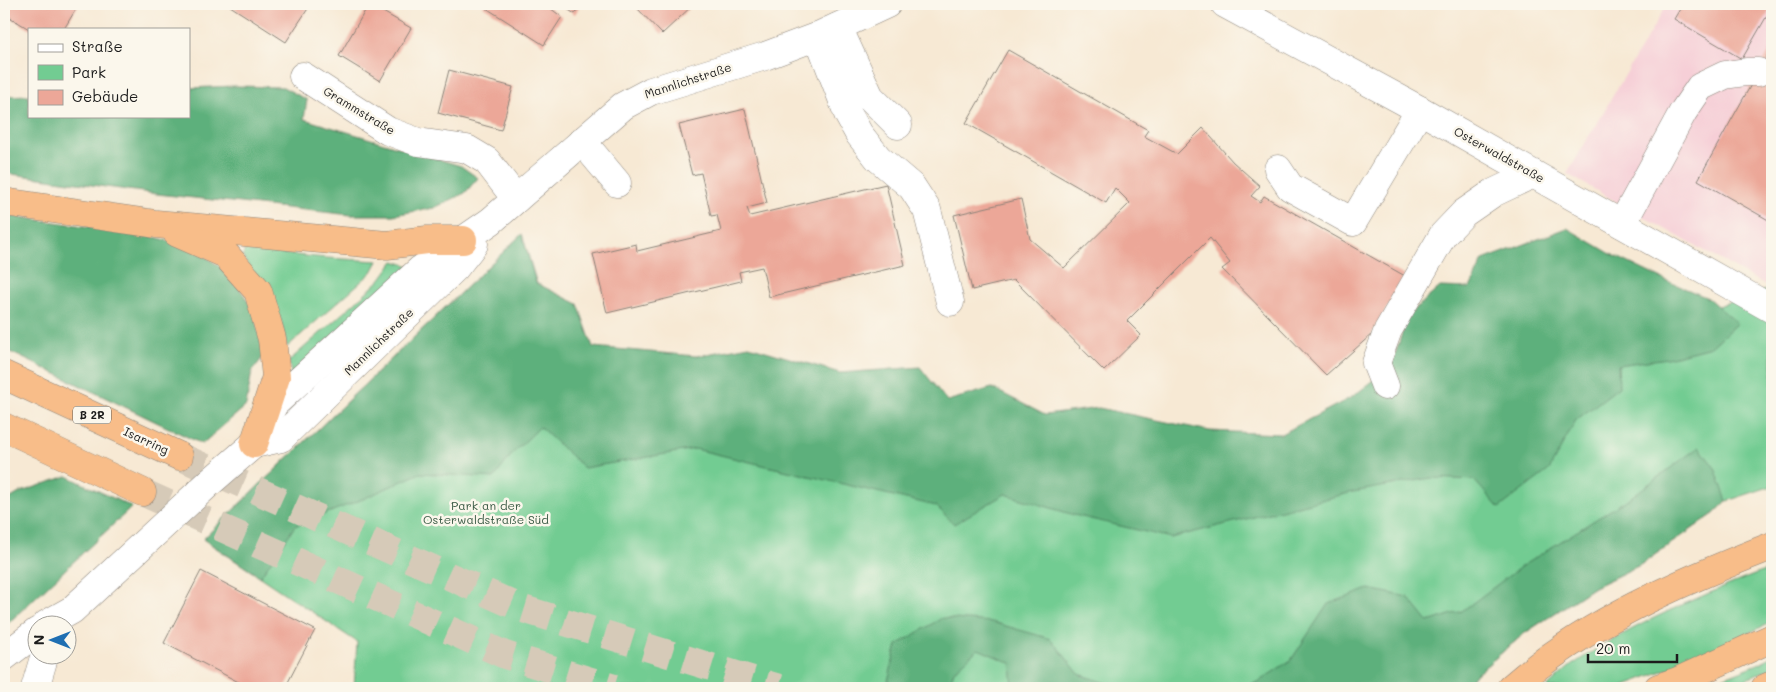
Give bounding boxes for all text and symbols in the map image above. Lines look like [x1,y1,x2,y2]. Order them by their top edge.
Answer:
legend [28,28,190,118]
text: Straße [72,36,123,56]
street label: Mannlichstraße [642,58,733,102]
text: Park [72,62,106,82]
street label: Grammstraße [321,82,398,138]
text: Gebäude [72,86,138,106]
street label: Osterwaldstraße [1451,123,1548,186]
street label: Mannlichstraße [340,304,416,378]
road number: B 2R [73,406,111,424]
street label: Isarring [121,423,172,457]
park label: Park an der Osterwaldstraße Süd [423,497,549,527]
north arrow [28,614,78,664]
scale bar [1588,632,1677,664]
text: N [29,635,48,645]
text: 20 m [1596,638,1630,658]

